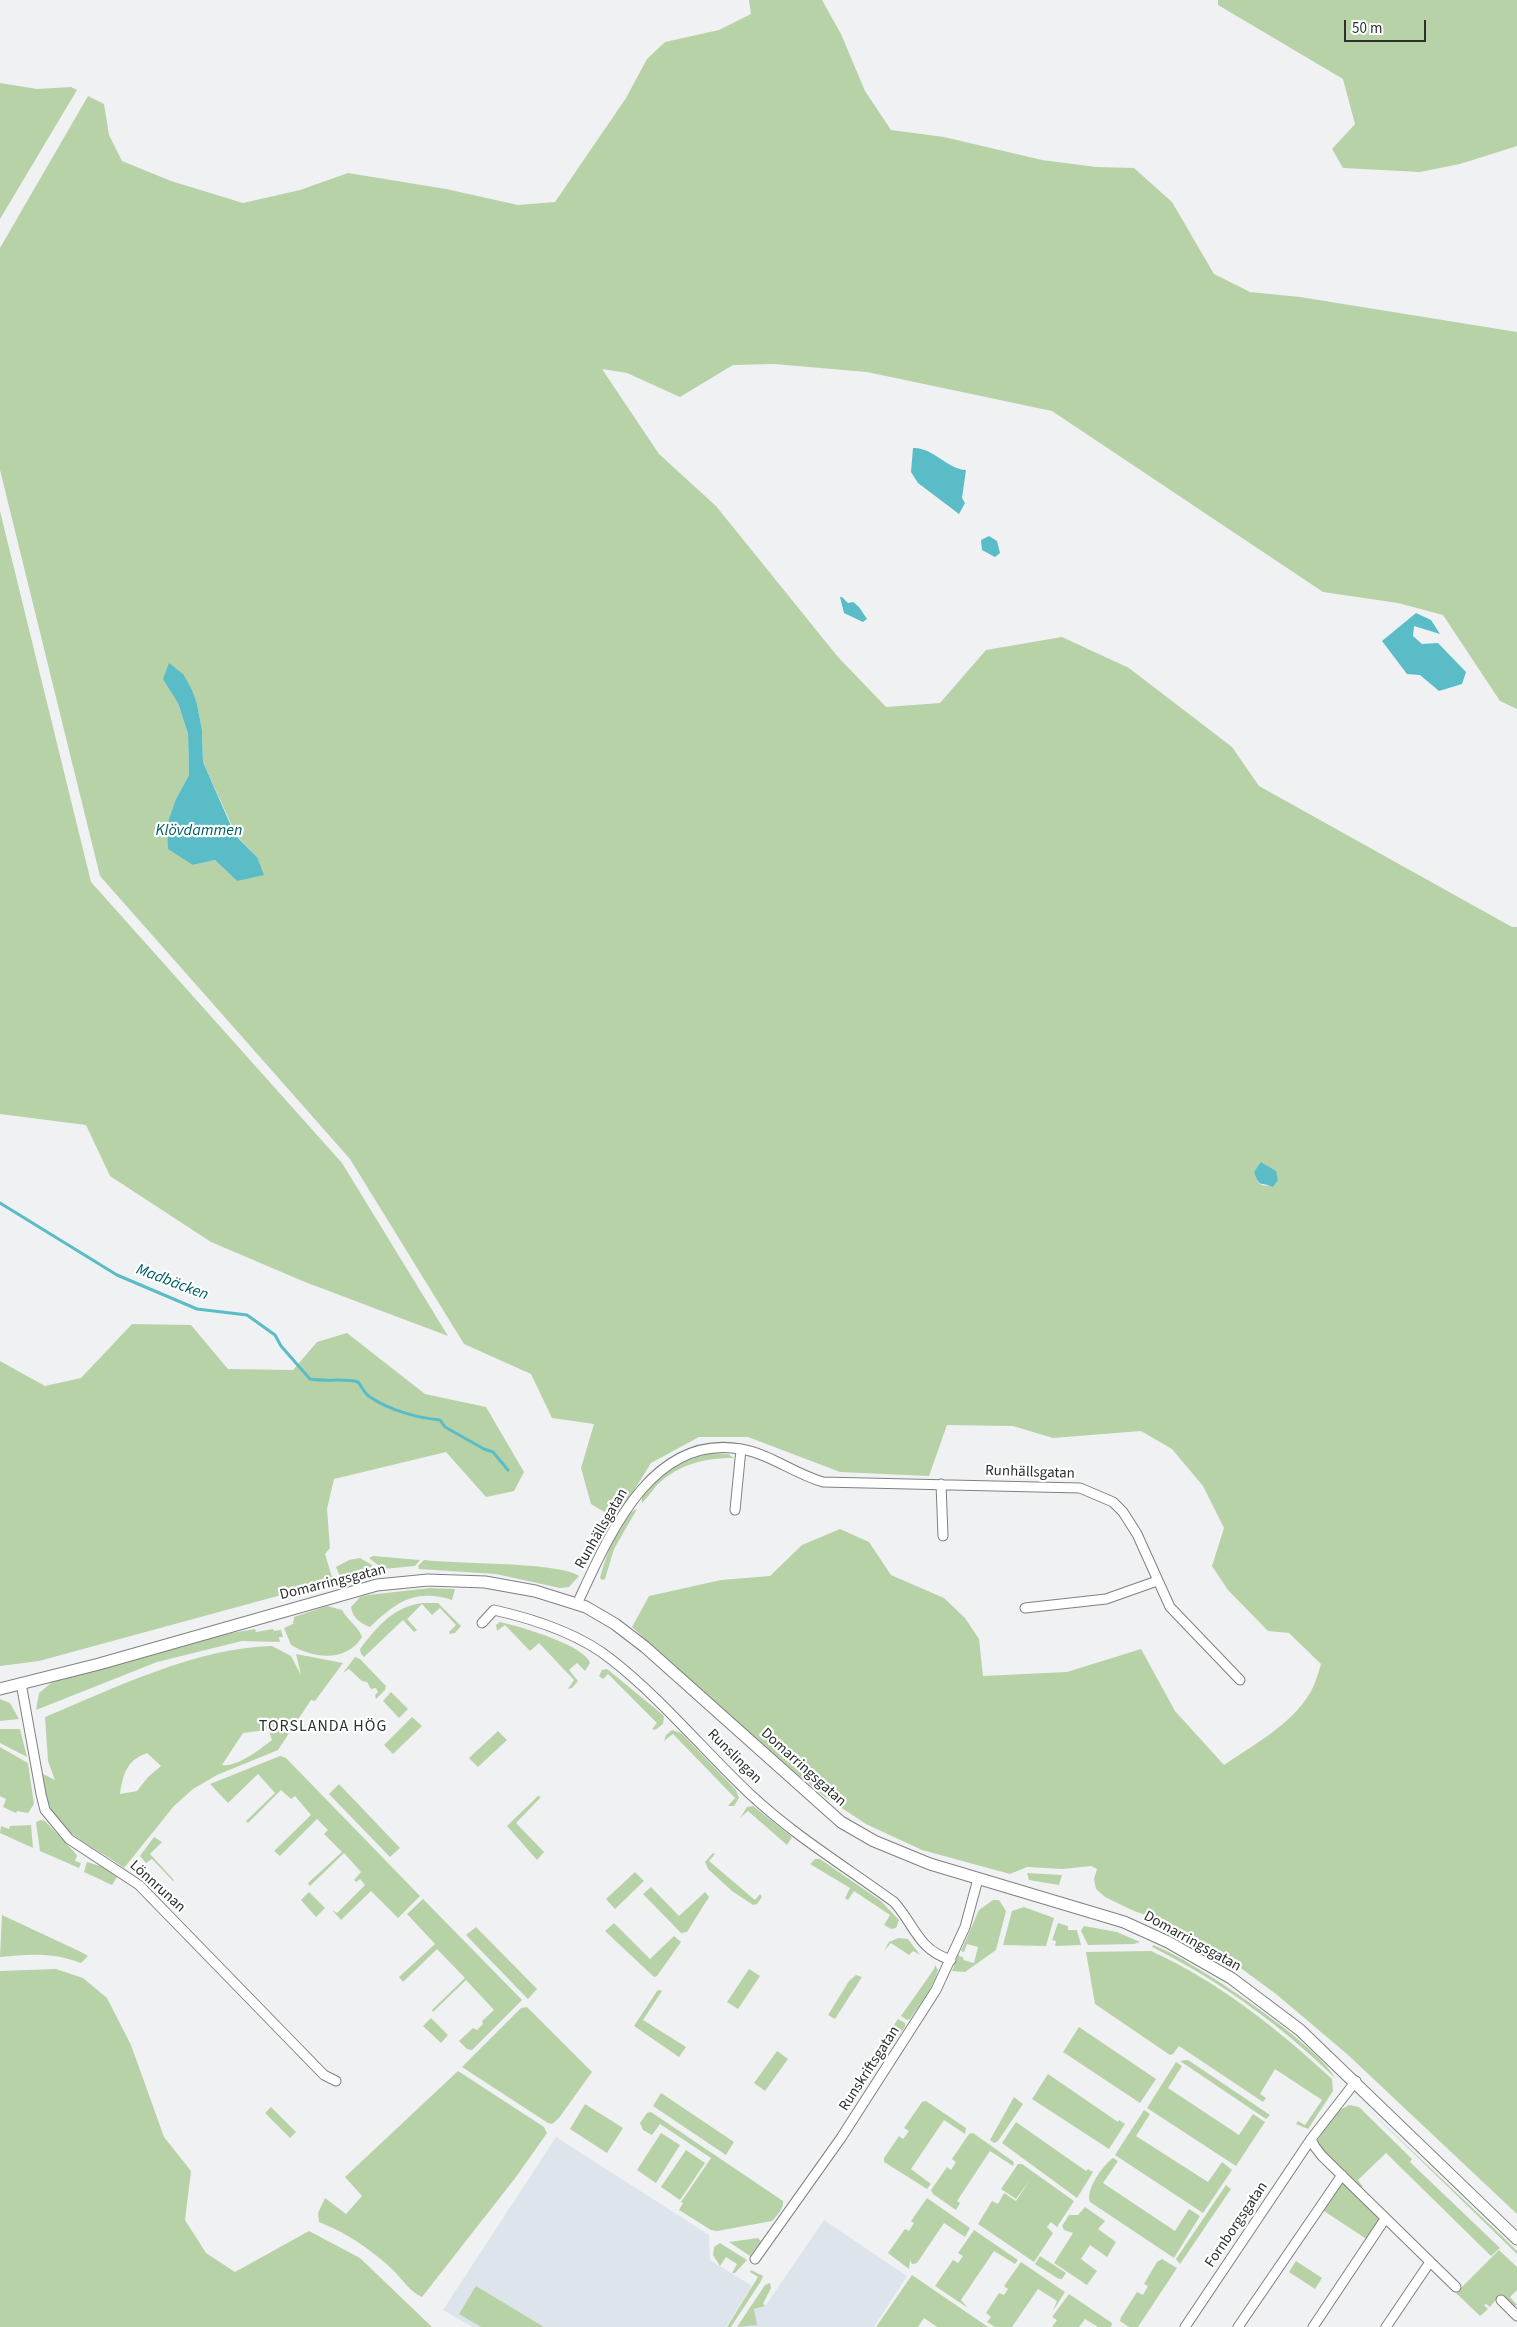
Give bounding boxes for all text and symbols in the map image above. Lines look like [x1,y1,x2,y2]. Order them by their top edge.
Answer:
scale bar [1347,10,1430,42]
text: 50 m [1352,18,1382,39]
water label: Klövdammen [156,821,242,841]
water label: Madbäcken [133,1260,211,1306]
street label: Runhällsgatan [985,1462,1075,1484]
street label: Runhällsgatan [572,1486,632,1572]
street label: Domarringsgatan [278,1561,388,1605]
district label: TORSLANDA HÖG [257,1717,389,1737]
street label: Domarringsgatan [757,1725,849,1811]
street label: Runslingan [703,1726,765,1788]
street label: Lönnrunan [125,1857,189,1917]
street label: Domarringsgatan [1140,1908,1244,1976]
street label: Runskriftsgatan [836,2023,904,2115]
street label: Fornborgsgatan [1202,2179,1272,2271]

